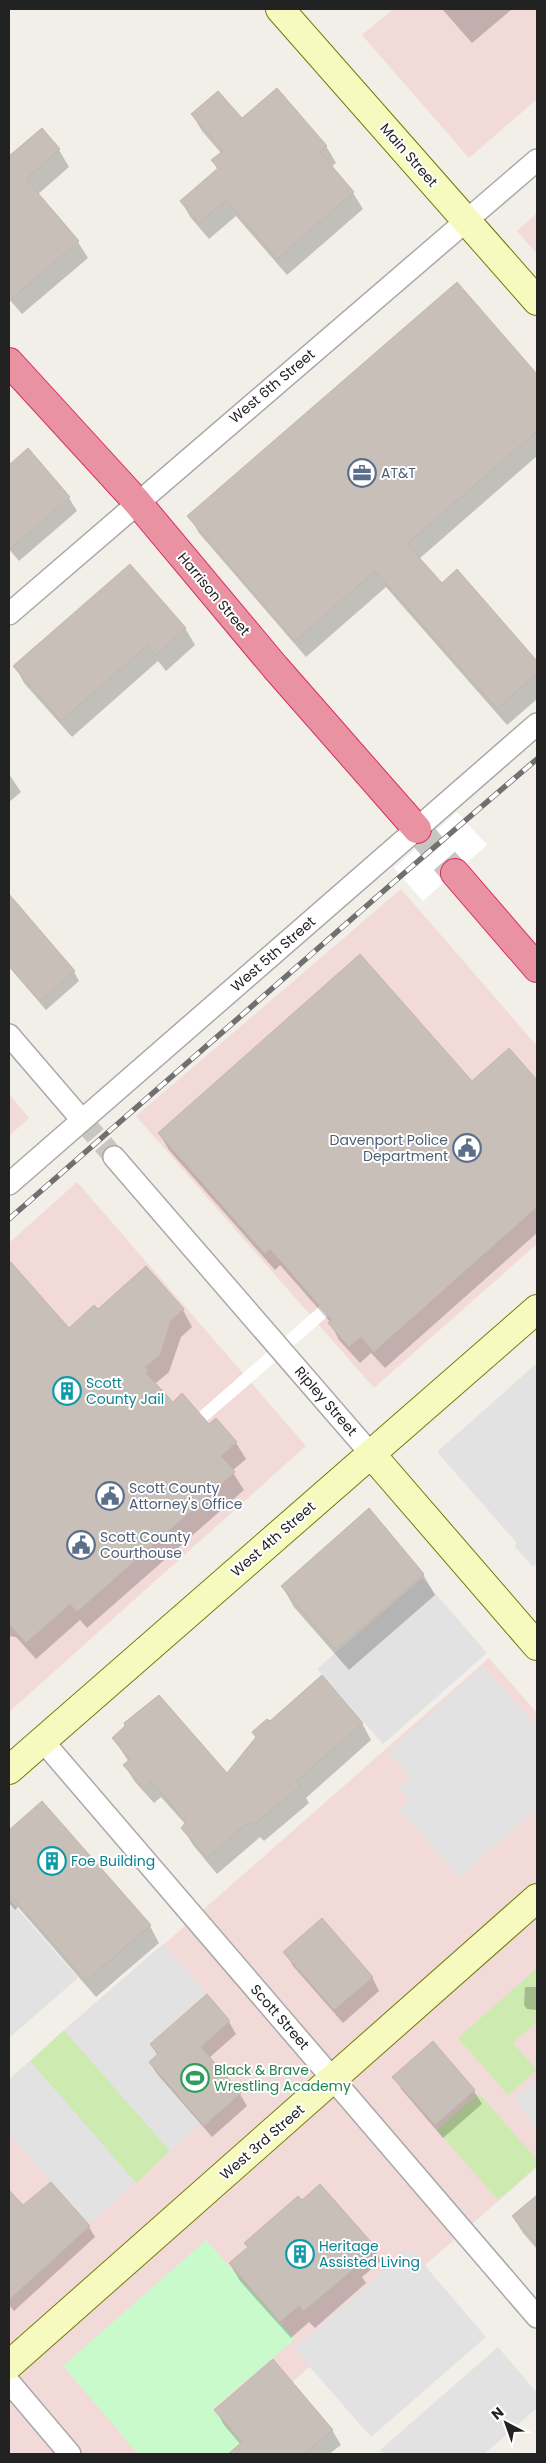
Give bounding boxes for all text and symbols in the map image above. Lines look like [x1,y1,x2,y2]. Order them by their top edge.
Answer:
street label: Main Street [376,119,442,191]
street label: West 6th Street [225,344,319,428]
office icon: AT&T [347,458,377,488]
place label: AT&T [381,463,416,483]
street label: Harrison Street [173,548,255,640]
street label: West 5th Street [226,912,320,996]
place label: Davenport Police Department [330,1130,448,1166]
public building icon: Davenport Police Department [452,1133,482,1163]
street label: Ripley Street [290,1362,362,1440]
place label: Scott County Jail [86,1373,164,1409]
building icon: Scott County Jail [52,1376,82,1406]
place label: Scott County Attorney's Office [129,1478,243,1514]
public building icon: Scott County Attorney's Office [95,1481,125,1511]
street label: West 4th Street [226,1497,320,1581]
place label: Scott County Courthouse [100,1527,190,1563]
public building icon: Scott County Courthouse [66,1530,96,1560]
building icon: Foe Building [37,1846,67,1876]
place label: Foe Building [71,1851,155,1871]
street label: Scott Street [246,1980,314,2054]
place label: Black & Brave Wrestling Academy [214,2060,351,2096]
sports icon: Black & Brave Wrestling Academy [180,2063,210,2093]
street label: West 3rd Street [215,2100,309,2184]
place label: Heritage Assisted Living [319,2236,420,2272]
building icon: Heritage Assisted Living [285,2239,315,2269]
north arrow [481,2398,531,2448]
text: N [487,2402,508,2424]

